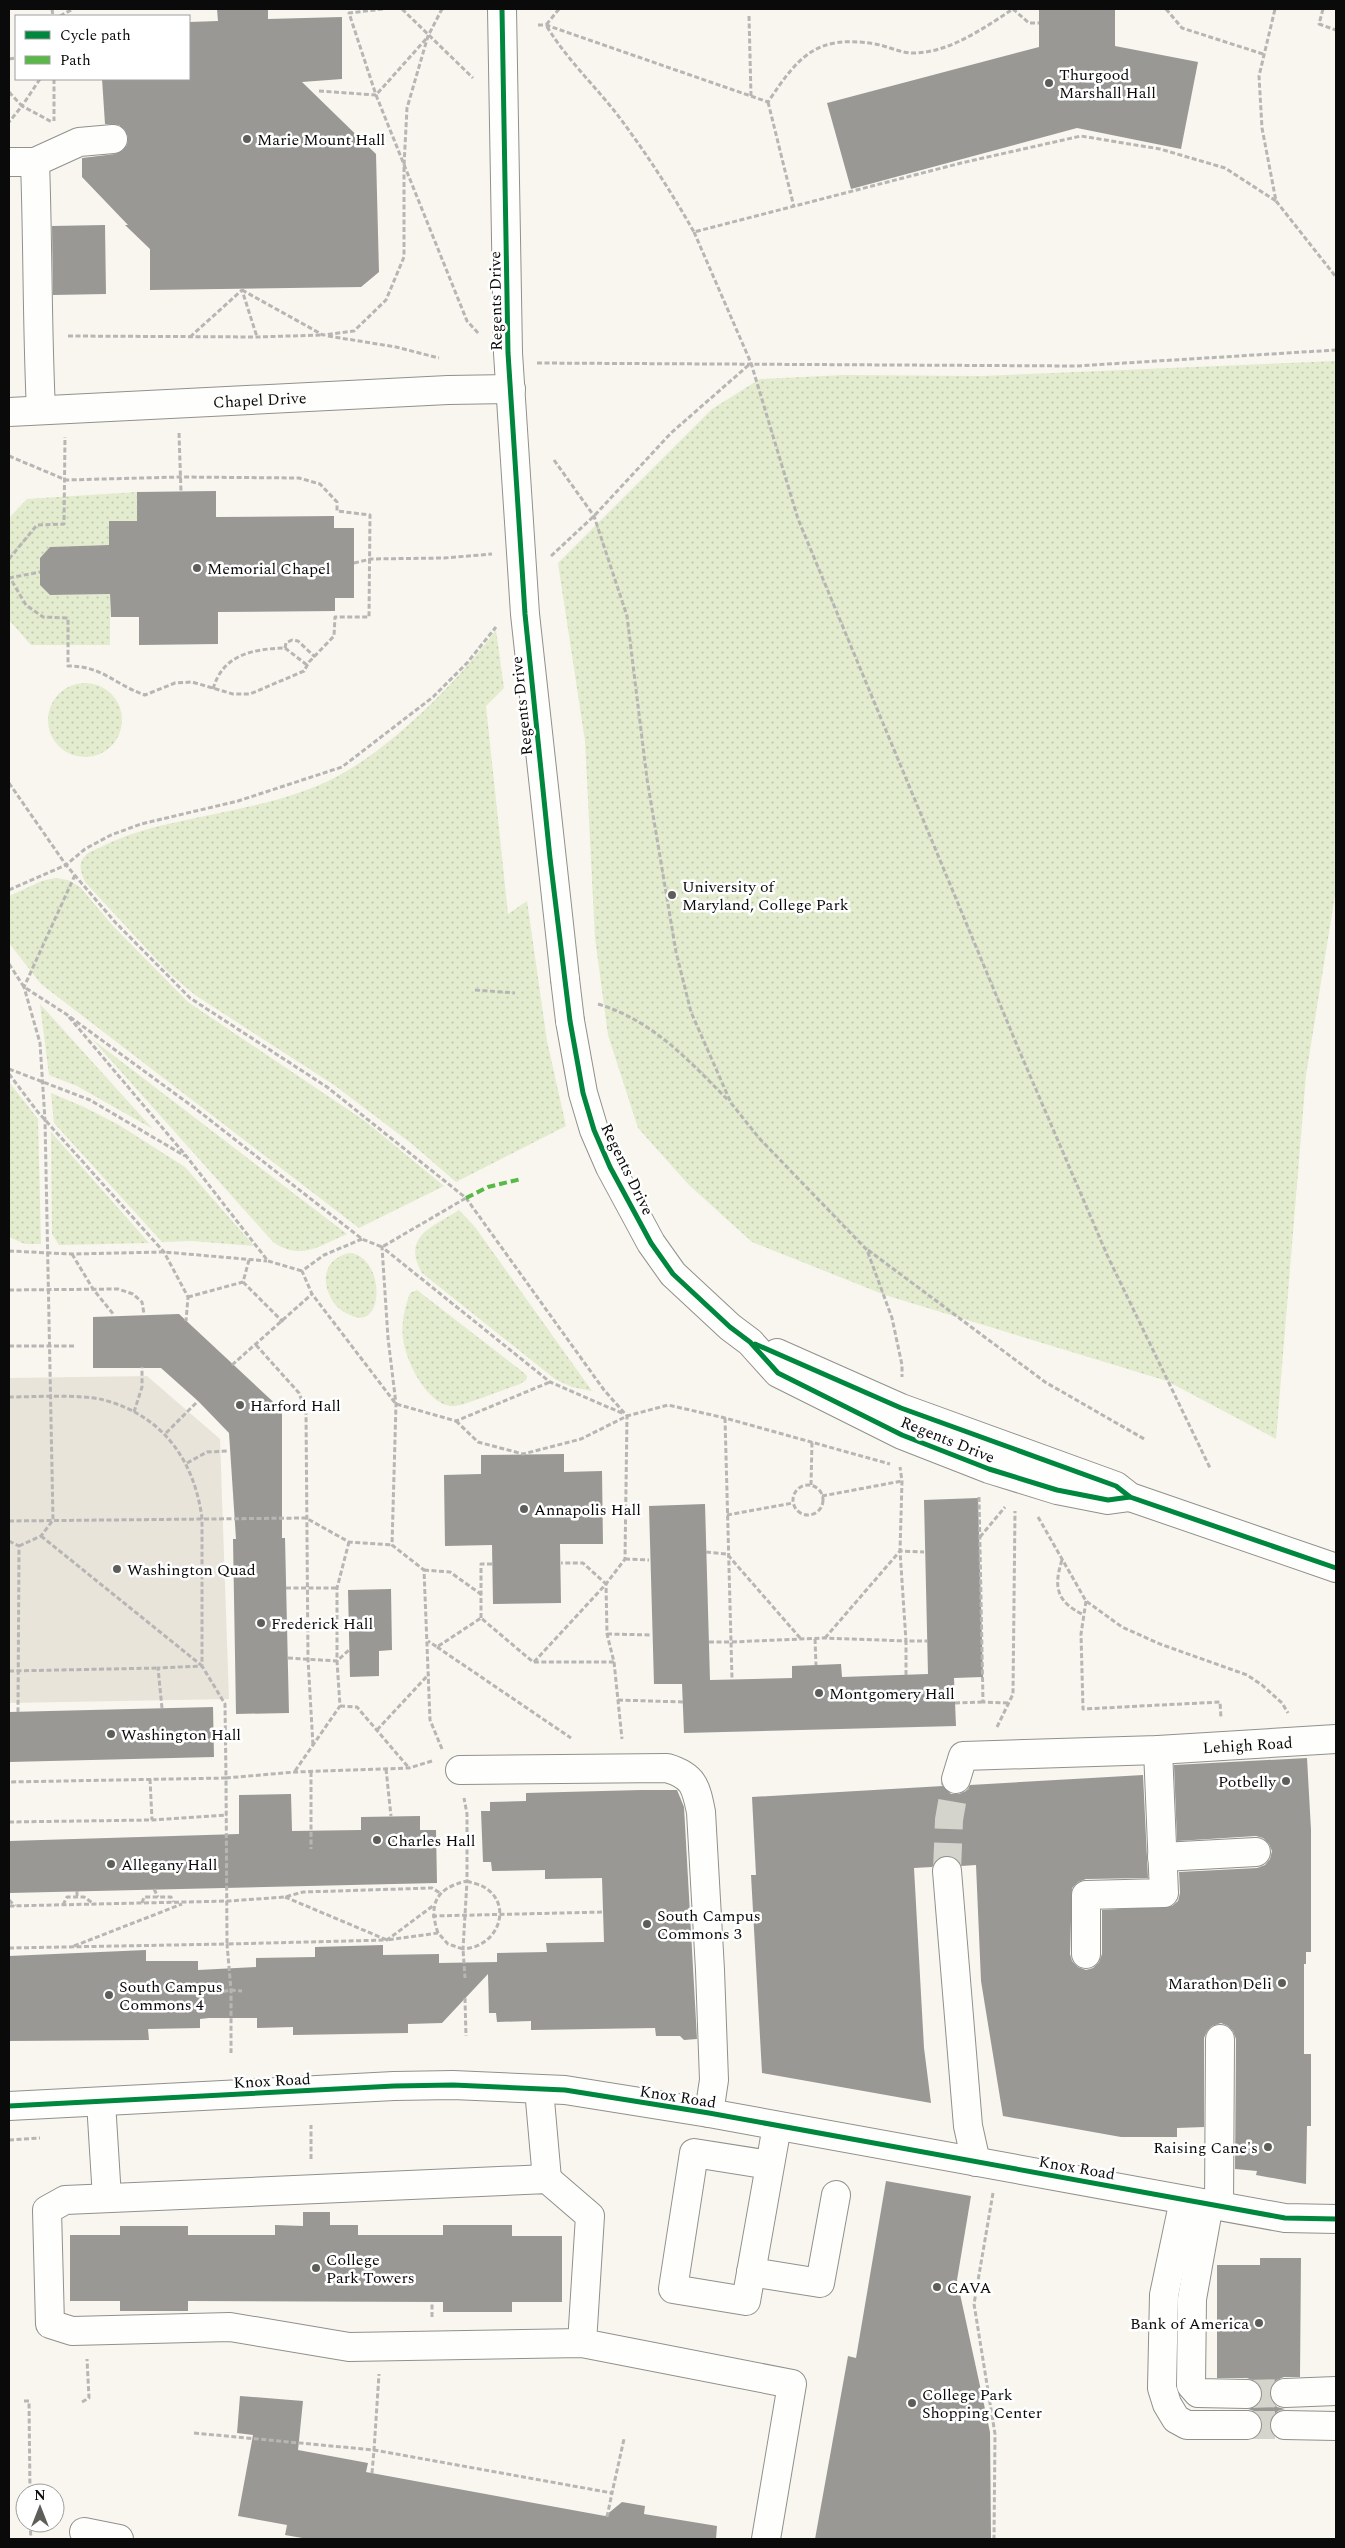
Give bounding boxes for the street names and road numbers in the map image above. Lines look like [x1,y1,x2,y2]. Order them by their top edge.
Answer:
street label: Regents Drive [483,251,509,351]
street label: Chapel Drive [212,386,307,415]
street label: Regents Drive [505,655,539,757]
street label: Regents Drive [594,1119,660,1220]
street label: Regents Drive [897,1410,998,1470]
street label: Lehigh Road [1202,1731,1294,1760]
street label: Knox Road [233,2067,311,2095]
street label: Knox Road [638,2079,718,2115]
street label: Knox Road [1037,2149,1117,2187]

